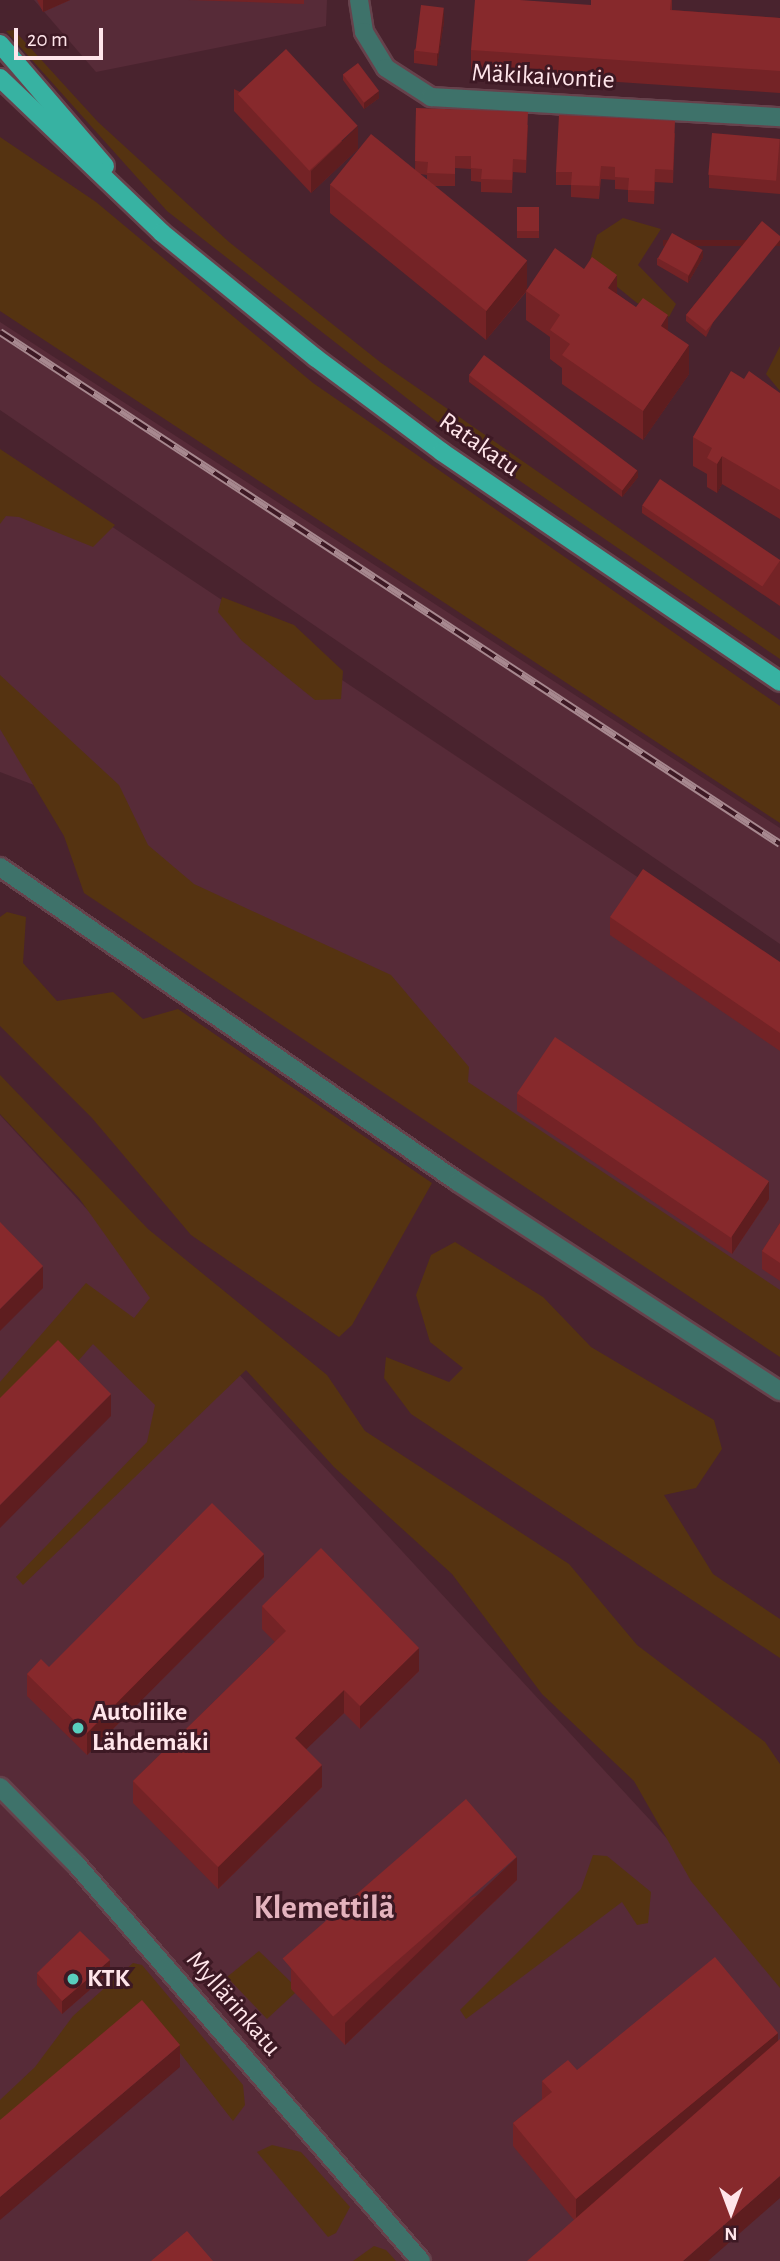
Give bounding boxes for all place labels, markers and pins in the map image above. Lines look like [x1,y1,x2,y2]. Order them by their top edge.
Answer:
place label: Autoliike Lähdemäki [92,1697,209,1758]
marker: Autoliike Lähdemäki [70,1720,86,1736]
place label: KTK [87,1963,130,1995]
marker: KTK [65,1971,81,1987]

